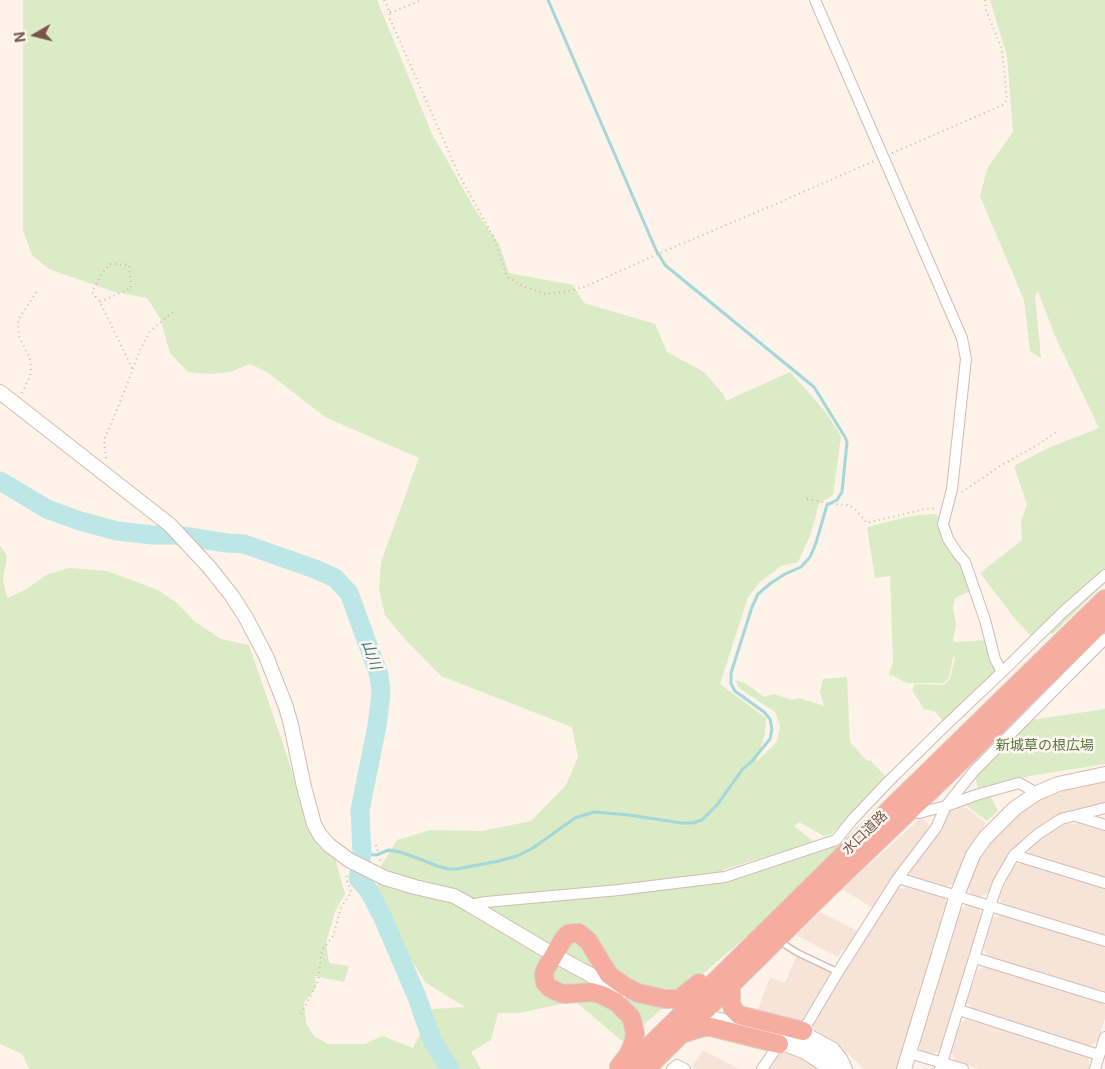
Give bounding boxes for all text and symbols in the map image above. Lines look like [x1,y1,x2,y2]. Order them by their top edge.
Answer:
north arrow [10,10,60,60]
text: N [10,31,29,44]
water label: 山川 [357,638,385,672]
park label: 新城草の根広場 [996,738,1094,754]
street label: 水口道路 [839,808,891,858]

